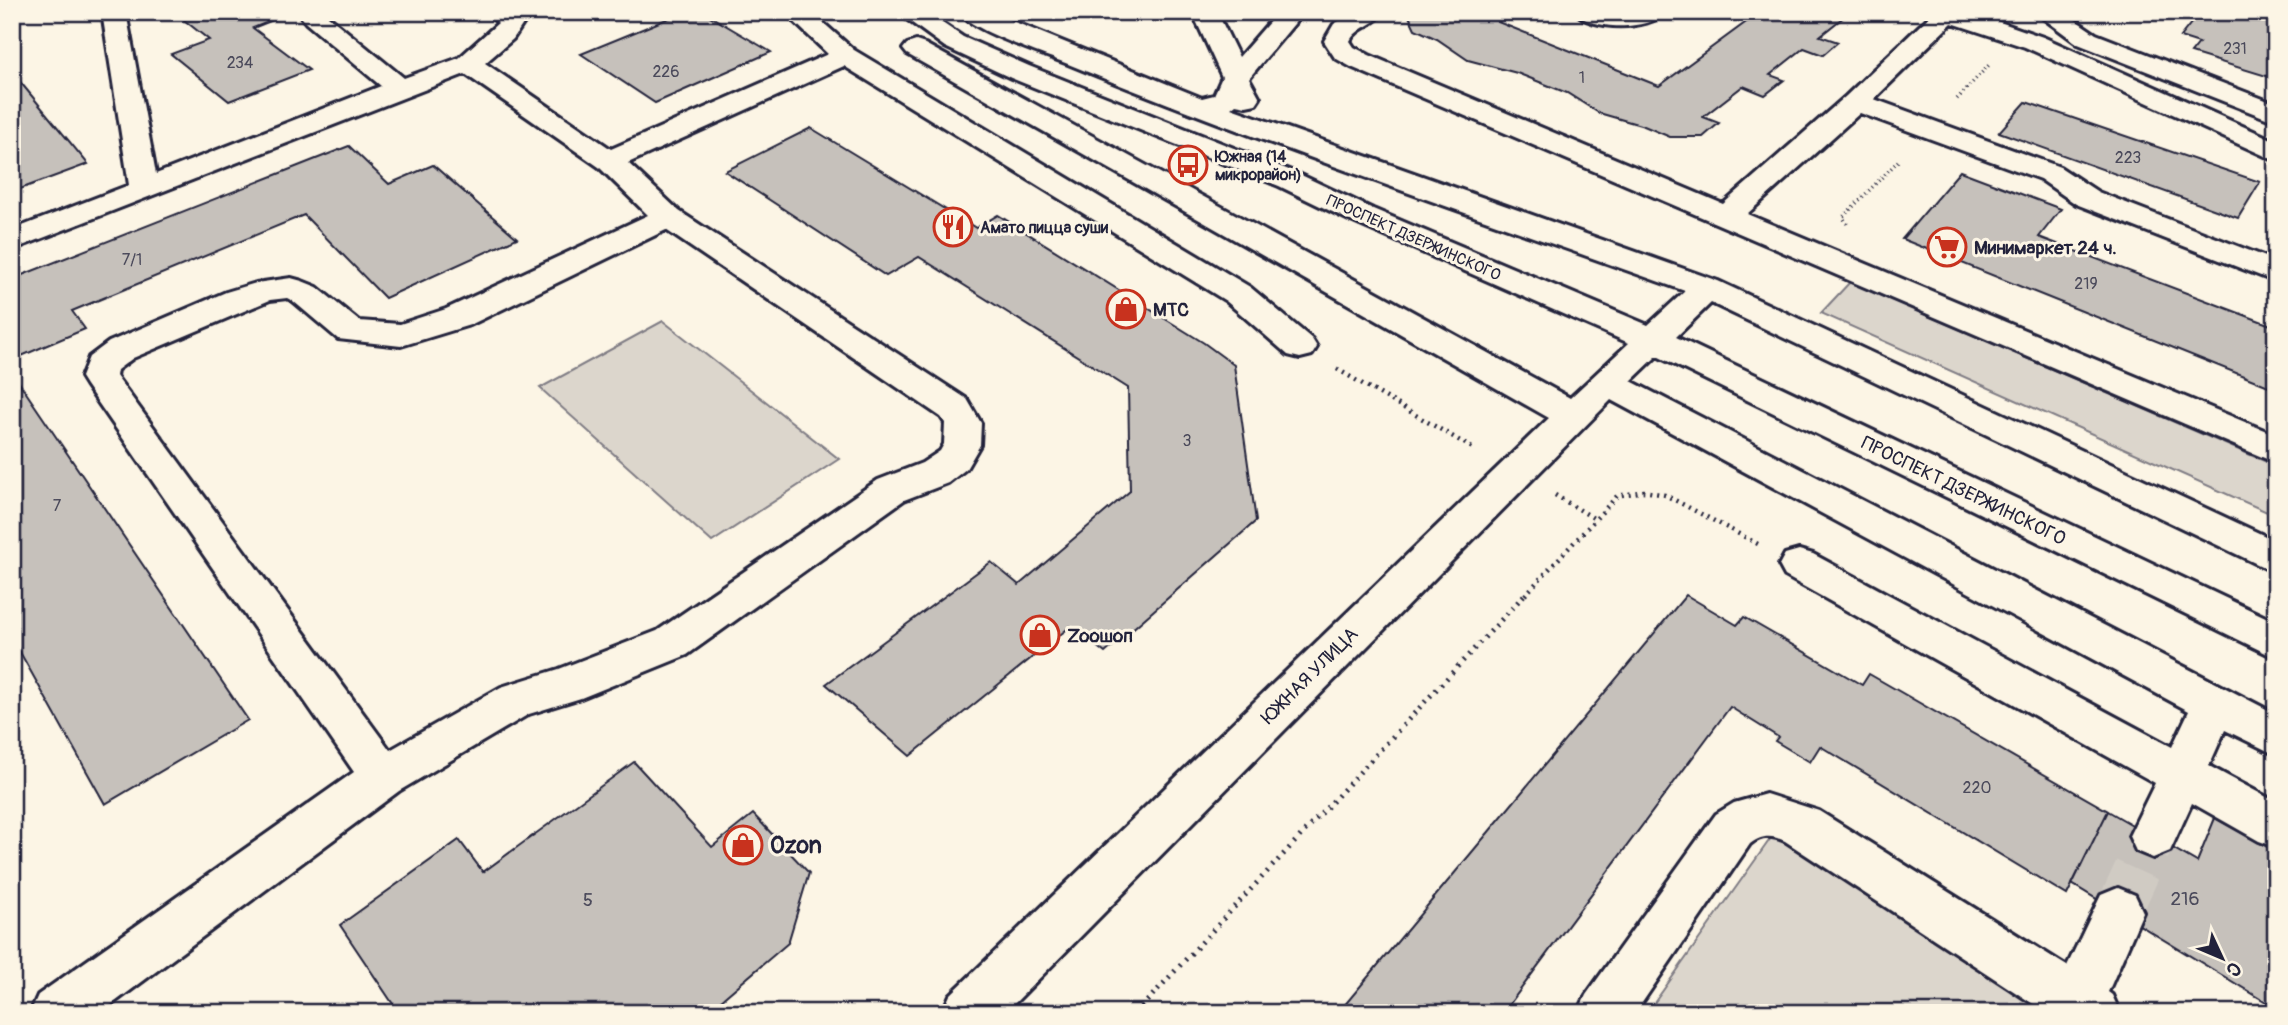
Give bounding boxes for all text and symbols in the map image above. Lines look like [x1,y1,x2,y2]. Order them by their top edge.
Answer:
house number: 231 [2223,39,2247,59]
house number: 234 [227,53,253,73]
house number: 226 [652,62,680,82]
house number: 1 [1579,68,1585,88]
bus stop icon: Южная (14 микрорайон) [1167,144,1209,186]
place label: Южная (14 микрорайон) [1214,147,1302,185]
house number: 223 [2115,148,2141,168]
street label: ПРОСПЕКТ ДЗЕРЖИНСКОГО [1323,190,1504,285]
restaurant icon: Амато пицца суши [932,206,974,248]
place label: Амато пицца суши [980,218,1109,238]
supermarket icon: Минимаркет 24 ч. [1926,226,1968,268]
place label: Минимаркет 24 ч. [1974,236,2117,260]
house number: 7/1 [122,250,142,270]
house number: 219 [2074,274,2098,294]
shop icon: МТС [1105,288,1147,330]
place label: МТС [1153,298,1189,322]
house number: 3 [1183,431,1192,451]
street label: ПРОСПЕКТ ДЗЕРЖИНСКОГО [1857,431,2070,551]
house number: 7 [53,496,62,516]
shop icon: Zooшоп [1019,614,1061,656]
street label: ЮЖНАЯ УЛИЦА [1256,622,1363,729]
place label: Zooшоп [1067,624,1133,648]
house number: 220 [1963,778,1991,798]
shop icon: Ozon [722,824,764,866]
place label: Ozon [770,831,822,860]
house number: 216 [2170,887,2200,911]
house number: 5 [583,888,593,912]
north arrow [2186,923,2256,993]
text: С [2221,957,2246,982]

